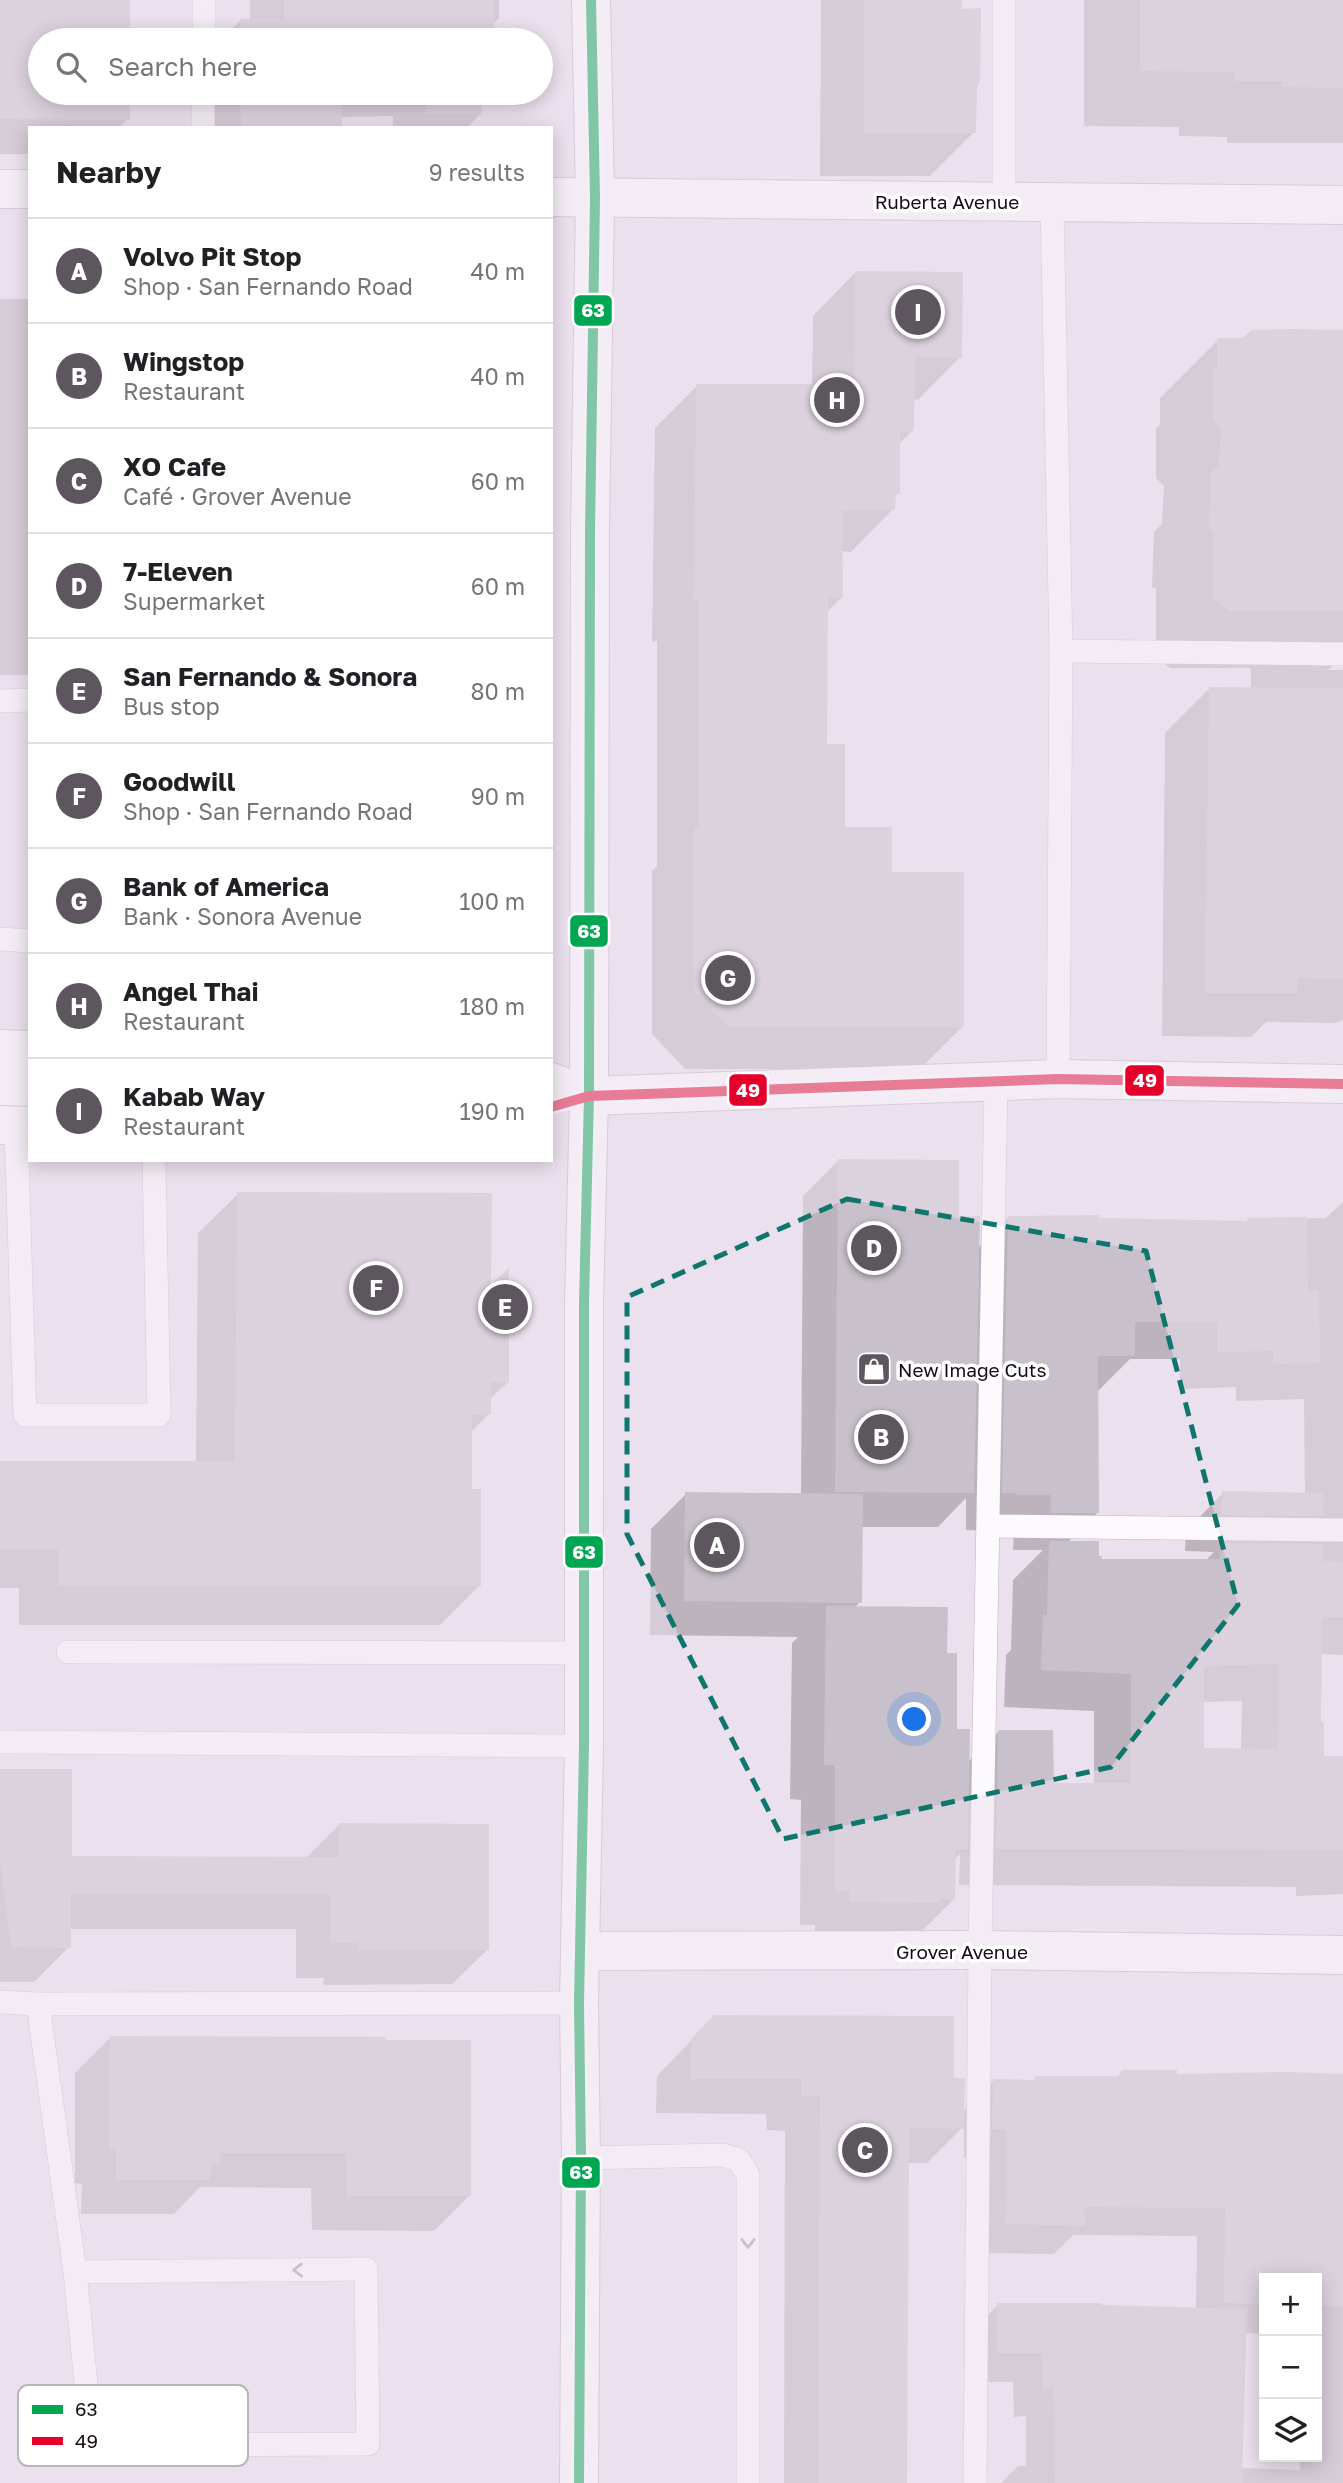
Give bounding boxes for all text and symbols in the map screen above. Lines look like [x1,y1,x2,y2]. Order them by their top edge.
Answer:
search box [28,28,553,105]
icon: search [52,48,90,86]
text: Search here [108,51,257,82]
text: Nearby [56,154,161,190]
text: 9 results [429,158,525,186]
street label: Ruberta Avenue [875,190,1019,213]
text: Volvo Pit Stop [123,241,301,272]
text: A [71,257,87,285]
text: 40 m [471,257,525,285]
text: Shop · San Fernando Road [123,272,413,300]
pin: I [895,286,941,338]
line badge: 63 [573,294,613,327]
text: 63 [581,298,605,321]
text: Wingstop [123,346,244,377]
text: B [71,362,87,390]
text: 40 m [471,362,525,390]
pin: H [814,374,860,426]
text: Restaurant [123,377,245,405]
text: XO Cafe [123,451,226,482]
text: C [71,467,87,495]
text: 60 m [471,467,525,495]
text: Café · Grover Avenue [123,482,352,510]
text: 7-Eleven [123,556,233,587]
text: D [71,572,87,600]
text: 60 m [471,572,525,600]
text: Supermarket [123,587,266,615]
text: San Fernando & Sonora [123,661,417,692]
text: E [72,677,86,705]
text: 80 m [471,677,525,705]
text: Bus stop [123,692,220,720]
text: Goodwill [123,766,235,797]
text: F [72,782,86,810]
text: 90 m [471,782,525,810]
text: Shop · San Fernando Road [123,797,413,825]
text: Bank of America [123,871,329,902]
text: G [71,887,87,915]
text: 100 m [459,887,525,915]
text: Bank · Sonora Avenue [123,902,362,930]
line badge: 63 [569,914,609,948]
text: 63 [577,919,601,942]
pin: G [705,952,751,1004]
text: Angel Thai [123,976,259,1007]
text: H [70,992,88,1020]
text: 180 m [459,992,525,1020]
text: Restaurant [123,1007,245,1035]
line badge: 49 [1124,1064,1165,1097]
text: 49 [1133,1068,1157,1091]
line badge: 49 [728,1073,768,1107]
text: 49 [736,1078,760,1101]
text: Kabab Way [123,1081,265,1112]
text: I [75,1097,83,1125]
text: 190 m [460,1097,525,1125]
text: Restaurant [123,1112,245,1140]
pin: D [851,1222,897,1274]
pin: F [353,1262,399,1314]
pin: E [482,1281,528,1333]
shop icon: New Image Cuts [855,1350,893,1388]
place label: New Image Cuts [898,1358,1046,1381]
pin: B [858,1411,904,1463]
pin: A [694,1519,740,1571]
line badge: 63 [564,1535,604,1569]
text: 63 [572,1540,596,1563]
your location [897,1702,931,1736]
street label: Grover Avenue [896,1940,1028,1963]
pin: C [842,2124,888,2176]
line badge: 63 [561,2156,601,2189]
text: 63 [569,2160,593,2183]
one-way arrow [740,2239,756,2249]
one-way arrow [292,2262,303,2277]
map controls [1259,2273,1322,2462]
button: + [1259,2273,1322,2336]
button: − [1259,2336,1322,2399]
legend [18,2385,248,2466]
text: 63 [75,2397,98,2420]
button: layers [1259,2399,1322,2462]
text: 49 [75,2429,98,2452]

